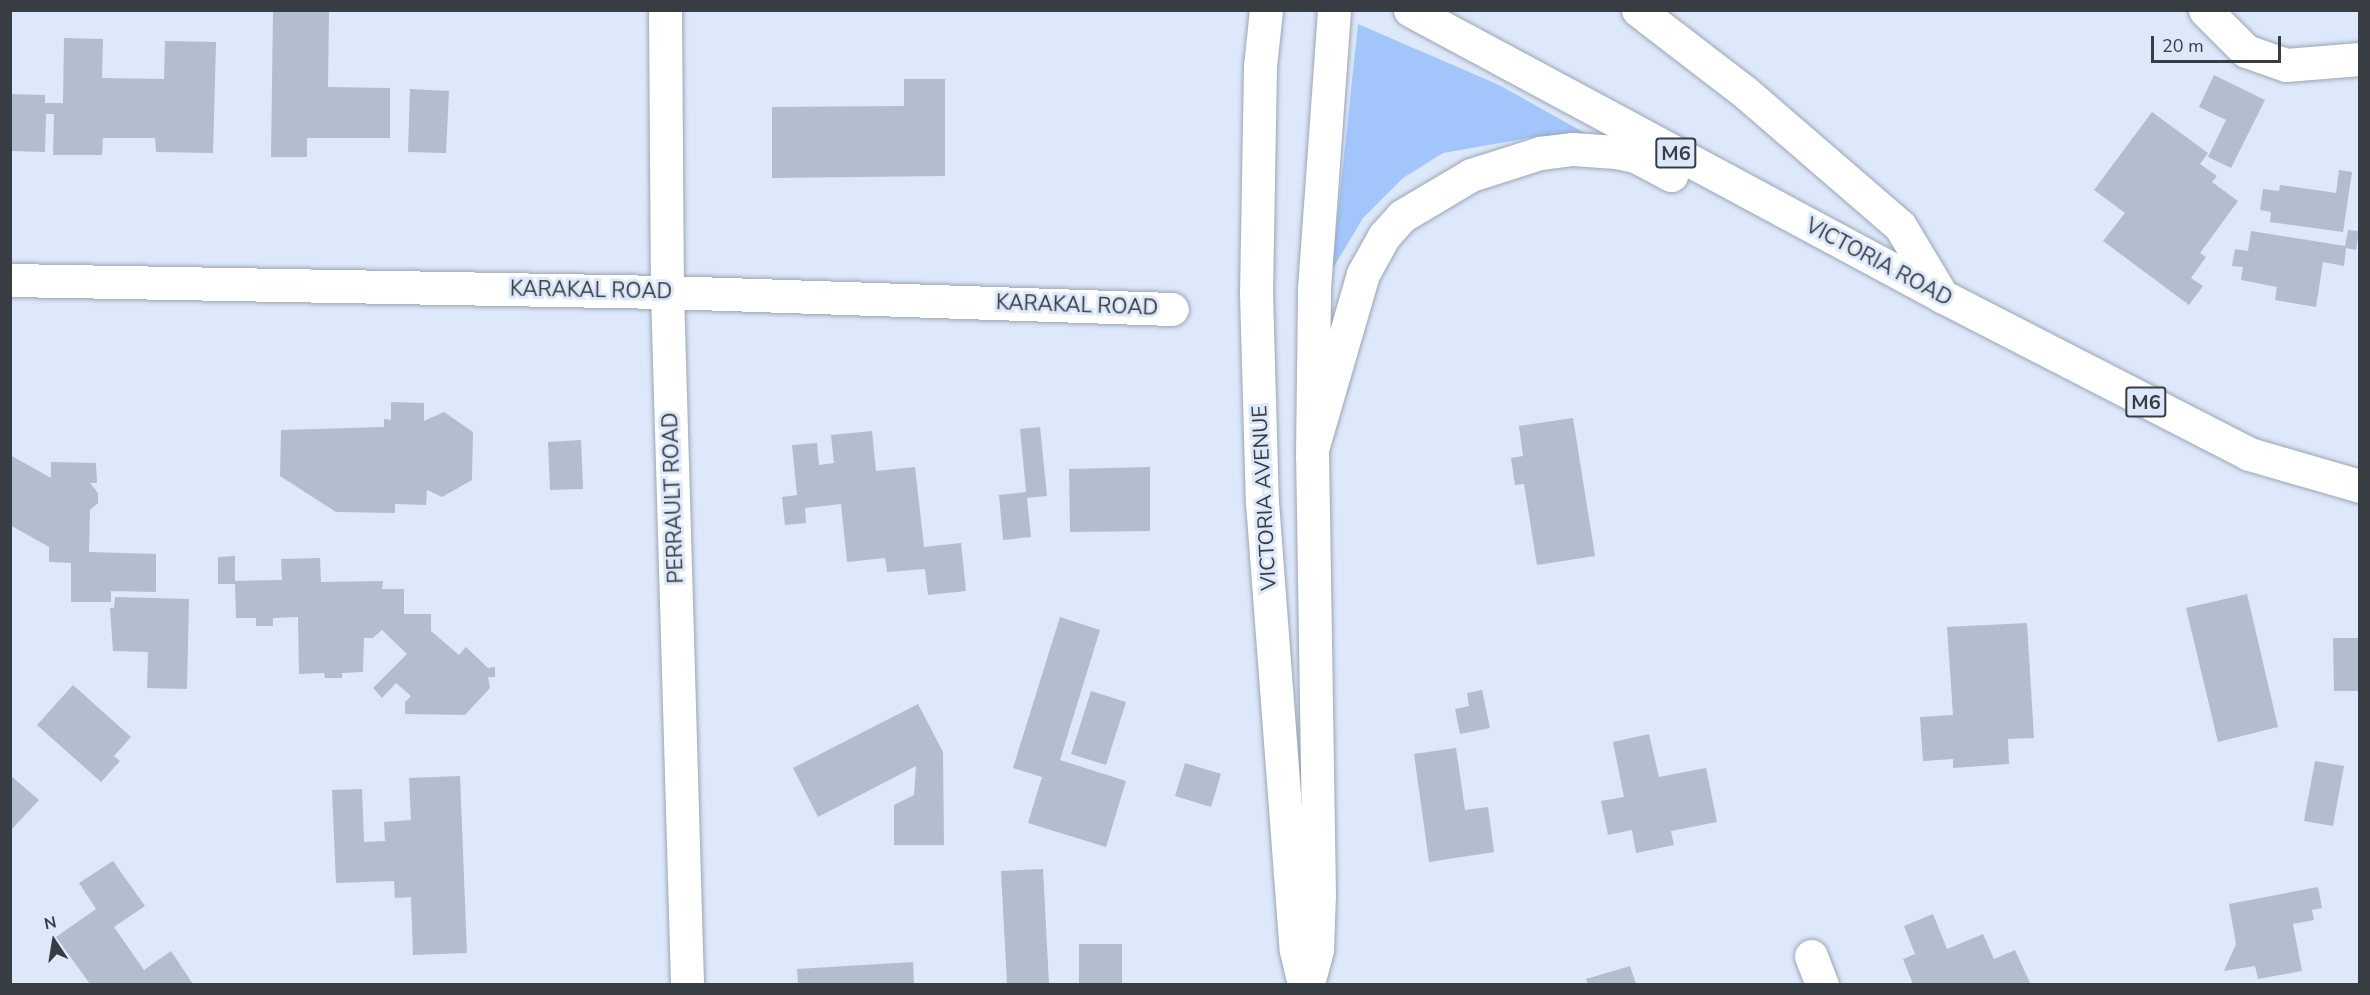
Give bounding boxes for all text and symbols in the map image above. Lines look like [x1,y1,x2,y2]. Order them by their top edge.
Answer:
scale bar [2154,24,2284,62]
text: 20 m [2162,34,2204,58]
road number: M6 [1655,136,1697,170]
street label: VICTORIA ROAD [1801,213,1957,311]
street label: KARAKAL ROAD [510,276,672,304]
street label: KARAKAL ROAD [995,290,1159,320]
road number: M6 [2125,385,2167,419]
street label: VICTORIA AVENUE [1247,405,1281,591]
street label: PERRAULT ROAD [657,412,689,584]
north arrow [24,911,84,971]
text: N [42,911,58,935]

